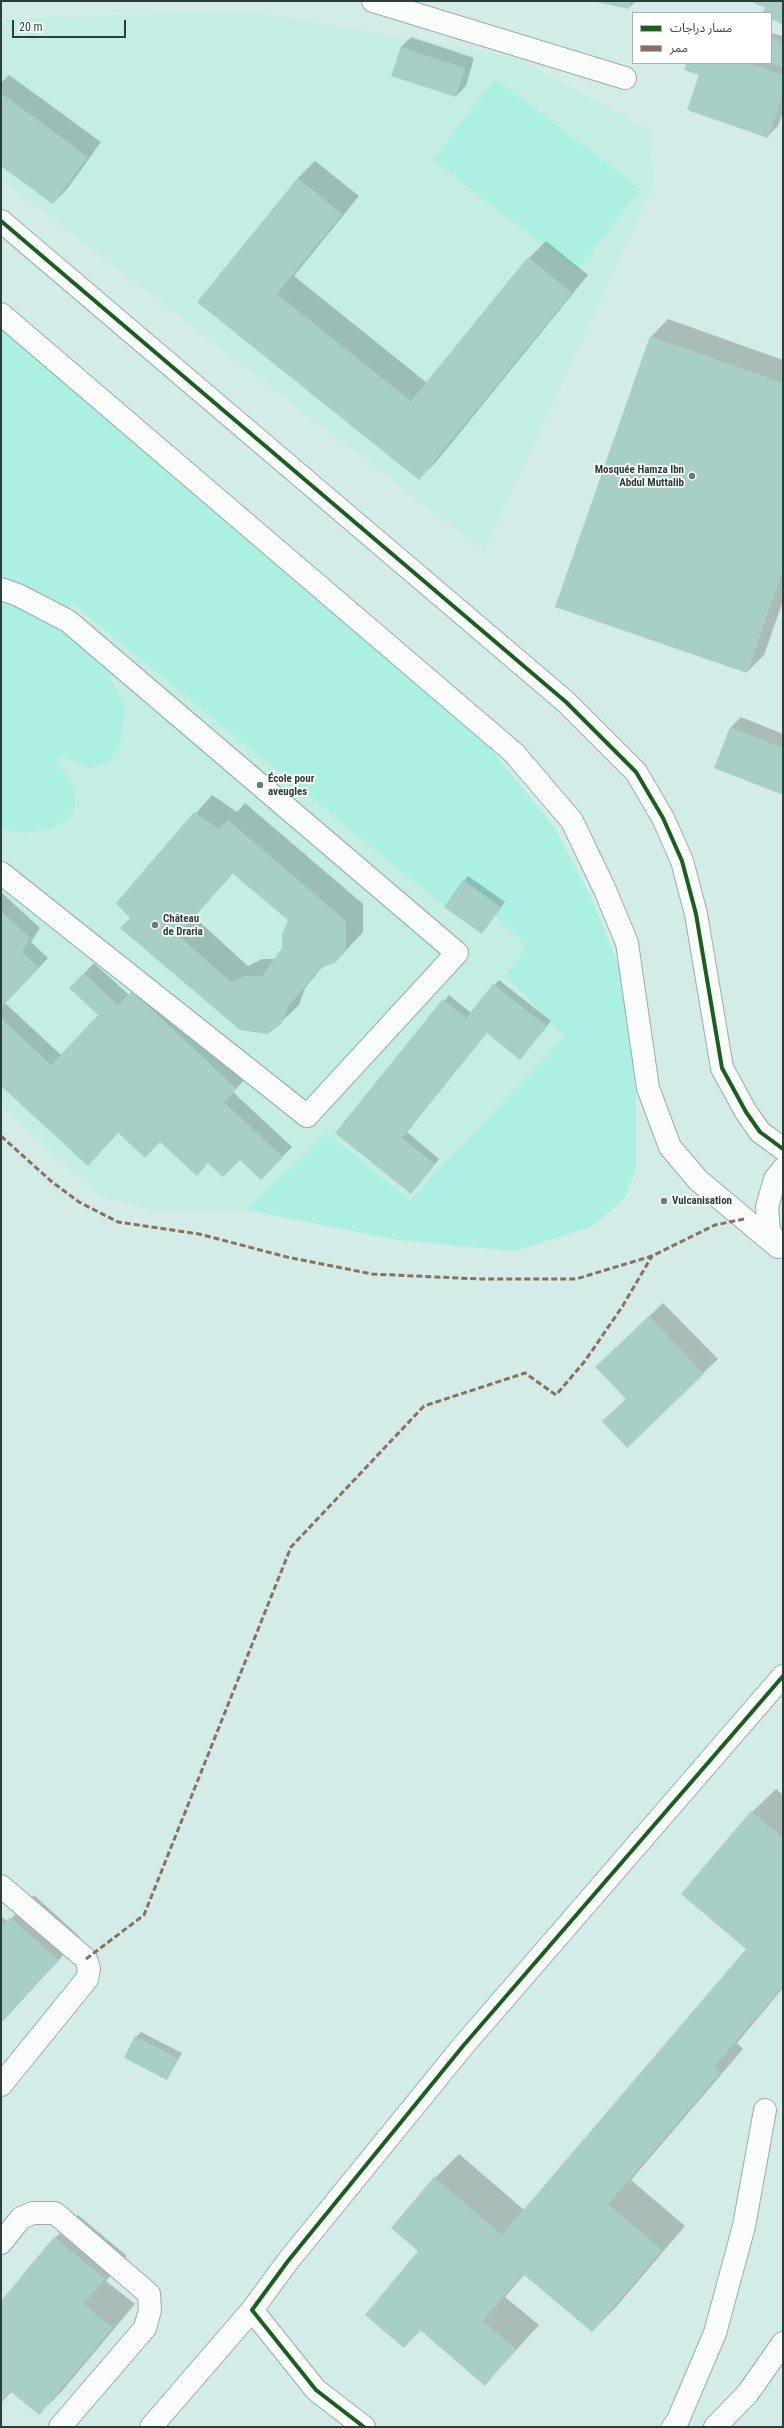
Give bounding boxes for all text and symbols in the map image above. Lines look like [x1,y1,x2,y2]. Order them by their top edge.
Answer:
scale bar [14,12,128,38]
legend [632,12,772,64]
text: 20 m [19,20,43,34]
text: مسار دراجات [670,21,732,35]
text: ممر [670,41,688,55]
place label: Mosquée Hamza Ibn Abdul Muttalib [595,463,684,489]
marker: Mosquée Hamza Ibn Abdul Muttalib [687,471,697,481]
place label: École pour aveugles [268,772,314,798]
marker: École pour aveugles [255,780,265,790]
place label: Château de Draria [163,912,203,938]
marker: Château de Draria [150,920,160,930]
place label: Vulcanisation [672,1194,732,1208]
marker: Vulcanisation [659,1196,669,1206]

